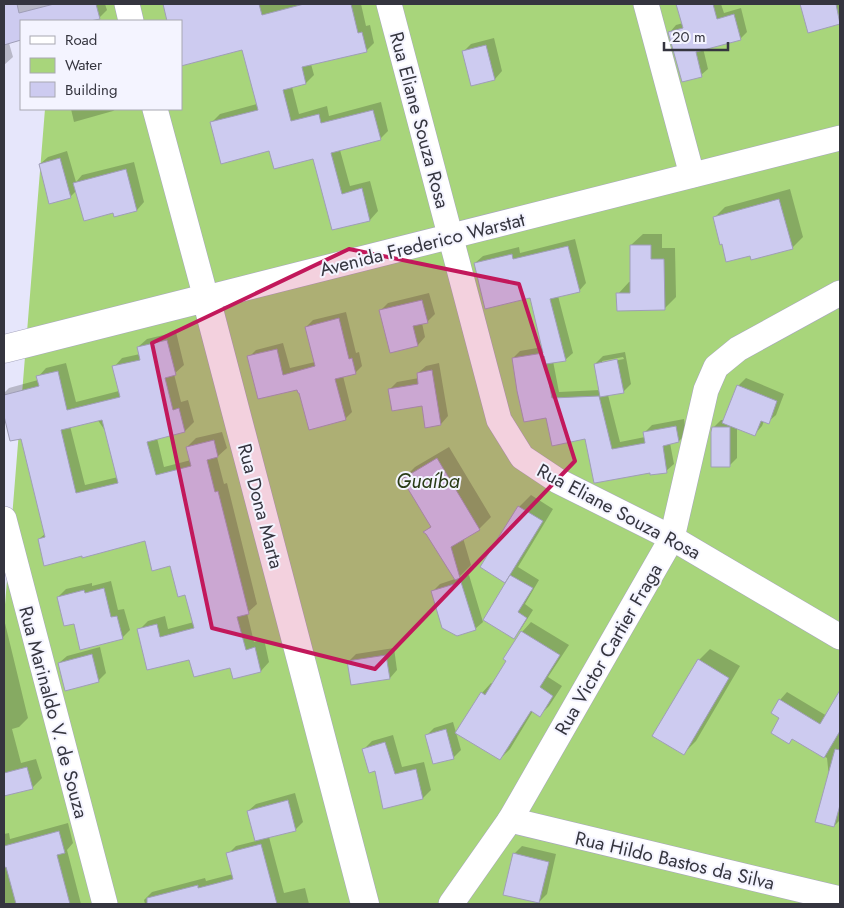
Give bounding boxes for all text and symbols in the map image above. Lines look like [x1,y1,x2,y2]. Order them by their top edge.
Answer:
legend [20,20,182,110]
scale bar [664,20,728,52]
text: 20 m [672,26,706,48]
text: Road [65,29,97,51]
street label: Rua Eliane Souza Rosa [383,29,456,212]
text: Water [65,54,103,76]
text: Building [65,79,117,101]
street label: Avenida Frederico Warstat [317,206,528,283]
street label: Rua Dona Marta [231,441,290,572]
street label: Rua Eliane Souza Rosa [532,457,705,566]
water label: Guaíba [396,467,460,496]
street label: Rua Victor Cartier Fraga [548,558,669,740]
street label: Rua Marinaldo V. de Souza [12,603,95,821]
street label: Rua Hildo Bastos da Silva [573,824,777,897]

